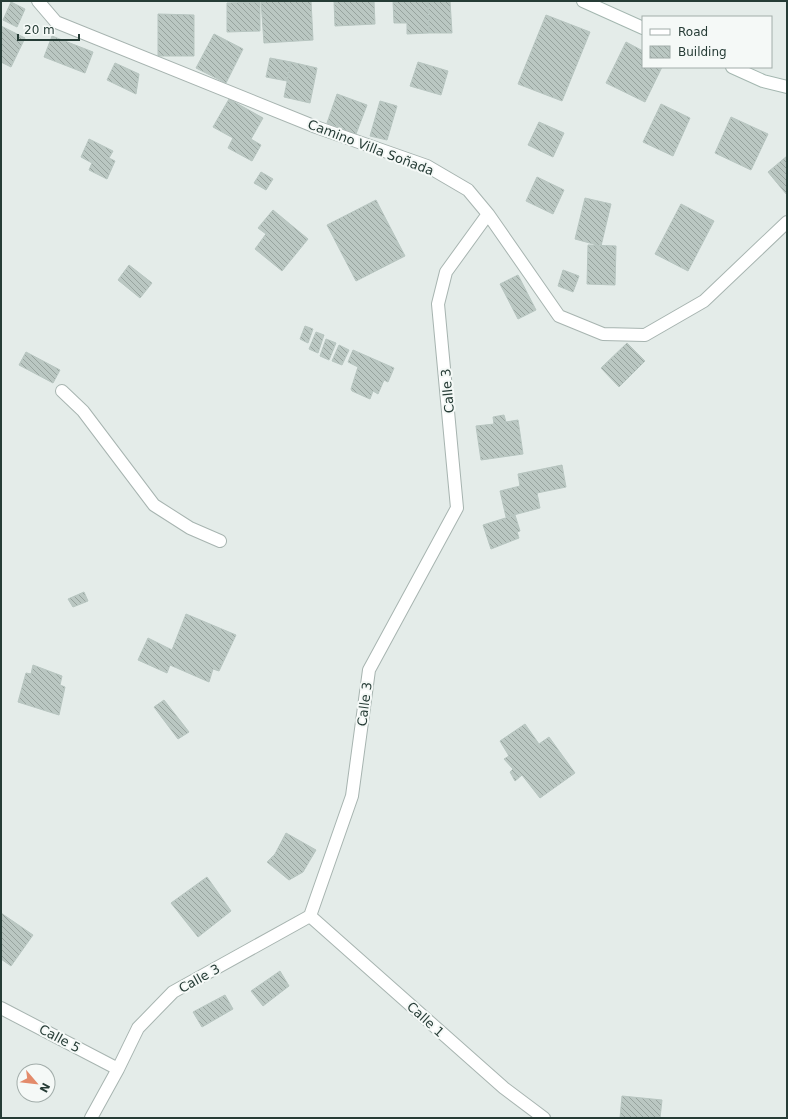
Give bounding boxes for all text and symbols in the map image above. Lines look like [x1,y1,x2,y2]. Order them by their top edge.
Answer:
scale bar [18,16,79,42]
legend [642,16,772,68]
text: 20 m [24,23,55,37]
text: Road [678,25,708,39]
text: Building [678,45,727,59]
street label: Camino Villa Soñada [306,116,436,178]
street label: Calle 3 [438,368,457,414]
street label: Calle 3 [354,681,375,727]
street label: Calle 3 [176,961,222,996]
street label: Calle 1 [404,999,447,1040]
street label: Calle 5 [37,1021,83,1056]
north arrow [16,1063,56,1103]
text: N [36,1080,52,1095]

